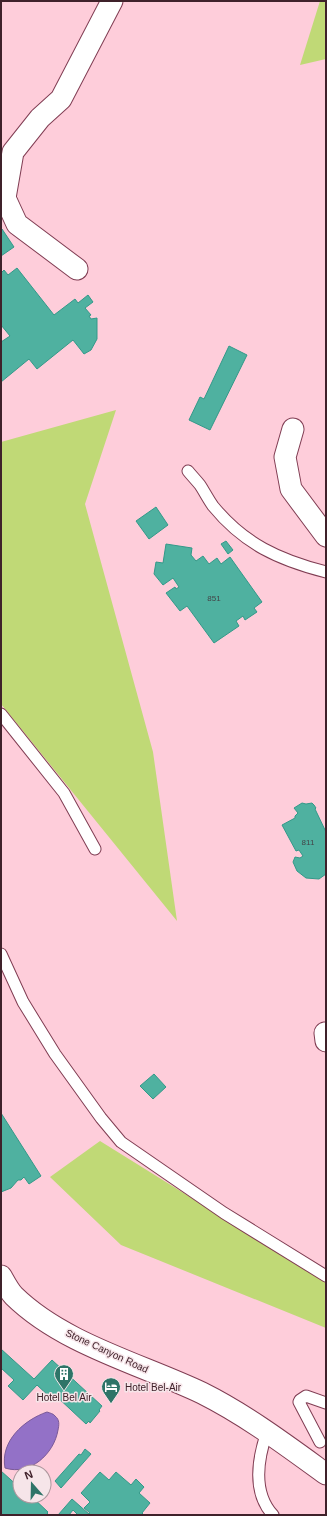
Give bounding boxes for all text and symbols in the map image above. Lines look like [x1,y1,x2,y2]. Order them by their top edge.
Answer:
house number: 851 [207,594,221,603]
house number: 811 [302,838,315,847]
street label: Stone Canyon Road [64,1327,150,1375]
building icon: Hotel Bel Air [53,1363,75,1391]
hotel icon: Hotel Bel-Air [100,1376,122,1404]
place label: Hotel Bel-Air [125,1382,182,1393]
place label: Hotel Bel Air [36,1392,92,1403]
north arrow [12,1464,52,1504]
text: N [23,1468,34,1482]

